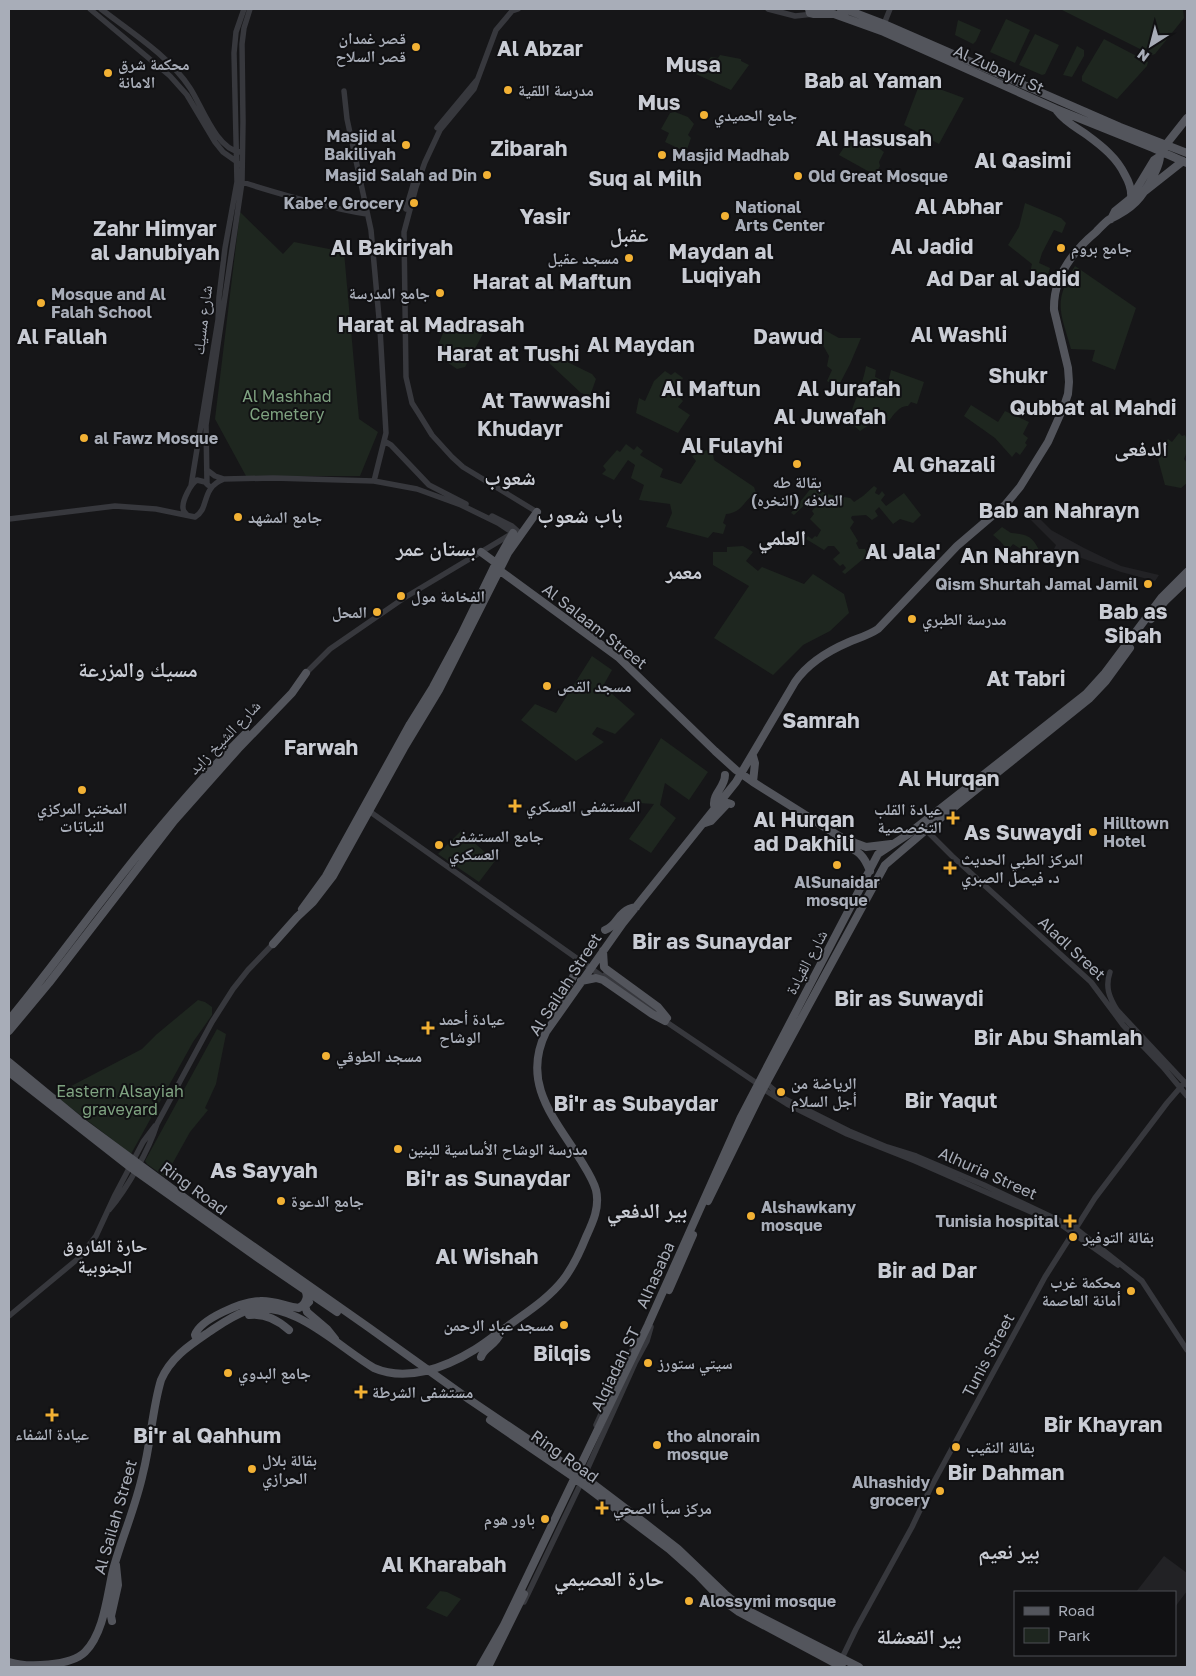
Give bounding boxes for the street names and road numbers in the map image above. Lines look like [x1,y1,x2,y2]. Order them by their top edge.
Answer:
street label: Al Zubayri St [951,40,1047,98]
street label: شارع مسيك [188,284,217,356]
street label: Al Salaam Street [539,579,651,673]
street label: شارع الشيخ زايد [184,696,265,779]
street label: Aladl Sreet [1034,912,1110,984]
street label: شارع القيادة [781,926,832,998]
street label: Al Sailah Street [524,929,606,1039]
street label: Alhuria Street [936,1142,1040,1204]
street label: Ring Road [157,1157,231,1219]
street label: Alhasaba [631,1239,679,1311]
street label: Tunis Street [958,1310,1018,1400]
street label: Alqiadah ST [586,1324,644,1414]
street label: Ring Road [527,1425,603,1487]
street label: Al Sailah Street [89,1457,141,1577]

